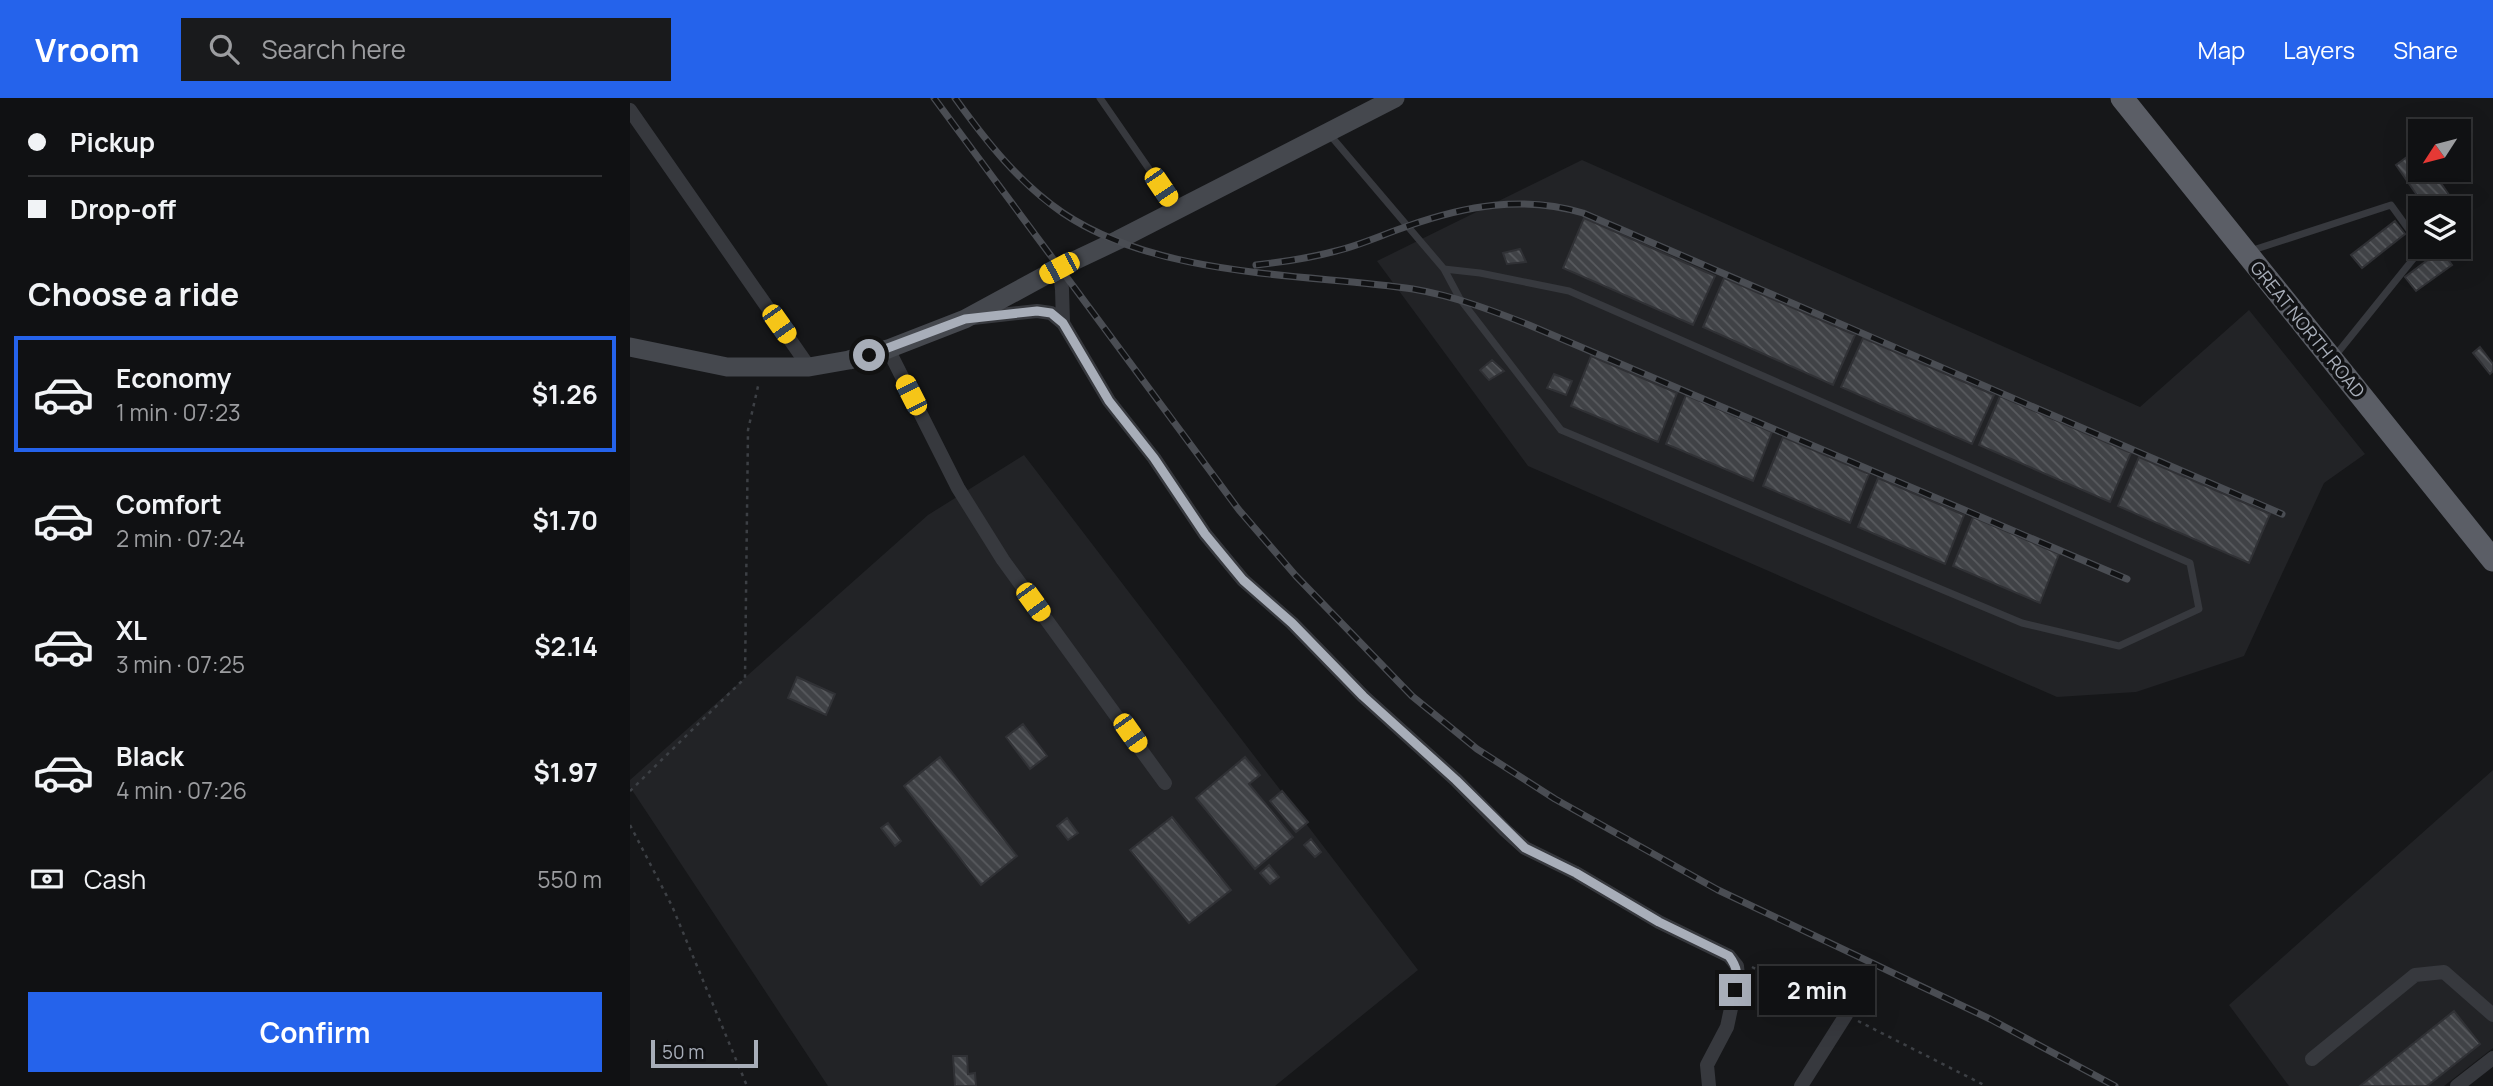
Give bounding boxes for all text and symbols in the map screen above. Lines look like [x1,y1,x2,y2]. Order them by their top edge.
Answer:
search box [181,18,671,81]
text: Vroom [35,27,139,72]
icon: search [205,30,243,68]
text: Search here [261,31,406,67]
text: Map [2198,33,2245,66]
text: Layers [2283,33,2355,66]
text: Share [2393,33,2458,66]
north arrow [2408,119,2471,182]
map controls [2408,119,2471,259]
text: Pickup [70,124,155,160]
car [1141,164,1182,210]
text: Drop-off [70,191,176,227]
button: layers [2408,196,2471,259]
car [1036,249,1083,287]
street label: GREAT NORTH ROAD [2245,256,2371,402]
text: Choose a ride [28,272,239,316]
car [759,301,800,347]
route start [853,339,885,371]
text: Economy [116,360,231,396]
icon: car [32,363,95,426]
car [893,372,930,418]
text: $1.26 [532,376,598,412]
text: 1 min · 07:23 [116,396,241,428]
text: Comfort [116,486,222,522]
icon: car [32,489,95,552]
text: $1.70 [532,502,598,538]
text: 2 min · 07:24 [116,522,245,554]
car [1013,579,1054,625]
text: XL [116,612,147,648]
icon: car [32,615,95,678]
text: $2.14 [534,628,598,664]
text: 3 min · 07:25 [116,648,245,680]
car [1110,710,1151,756]
text: Black [116,738,184,774]
icon: car [32,741,95,804]
text: $1.97 [533,754,598,790]
text: 4 min · 07:26 [116,774,247,806]
icon: cash [28,860,66,898]
text: Cash [84,861,146,897]
text: 550 m [537,863,602,895]
callout: 2 min [1760,966,1875,1015]
route end [1719,974,1751,1006]
text: 2 min [1787,974,1847,1006]
button: Confirm [28,992,602,1072]
scale bar [651,1037,758,1069]
text: 50 m [662,1039,704,1065]

